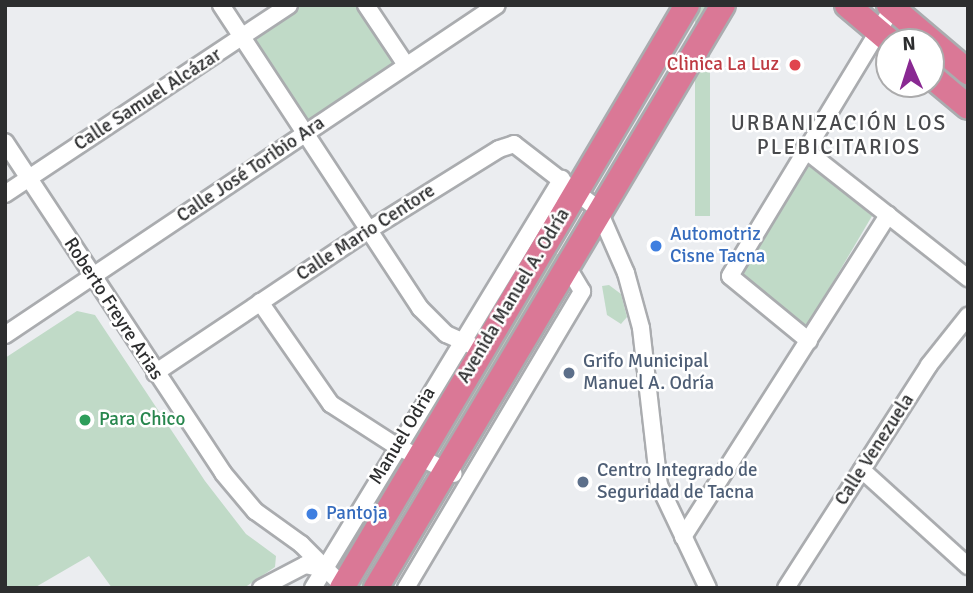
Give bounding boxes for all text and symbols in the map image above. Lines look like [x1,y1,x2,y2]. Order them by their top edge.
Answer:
north arrow [875,28,945,98]
text: N [902,32,916,56]
street label: Calle Samuel Alcázar [70,44,226,156]
place label: Clinica La Luz [667,54,779,76]
marker: Clinica La Luz [785,55,805,75]
district label: URBANIZACIÓN LOS PLEBICITARIOS [733,110,945,160]
street label: Calle José Toribio Ara [173,112,329,228]
street label: Calle Mario Centore [292,180,440,286]
street label: Avenida Manuel A. Odría [453,205,575,387]
place label: Automotriz Cisne Tacna [670,224,765,268]
street label: Roberto Freyre Arias [58,234,168,384]
marker: Automotriz Cisne Tacna [648,238,664,254]
place label: Grifo Municipal Manuel A. Odría [583,351,714,395]
marker: Grifo Municipal Manuel A. Odría [561,365,577,381]
street label: Manuel Odria [365,383,441,489]
street label: Calle Venezuela [830,390,920,510]
place label: Para Chico [99,409,185,431]
marker: Para Chico [77,412,93,428]
place label: Centro Integrado de Seguridad de Tacna [597,460,758,504]
marker: Centro Integrado de Seguridad de Tacna [575,474,591,490]
place label: Pantoja [326,503,388,525]
marker: Pantoja [304,506,320,522]

